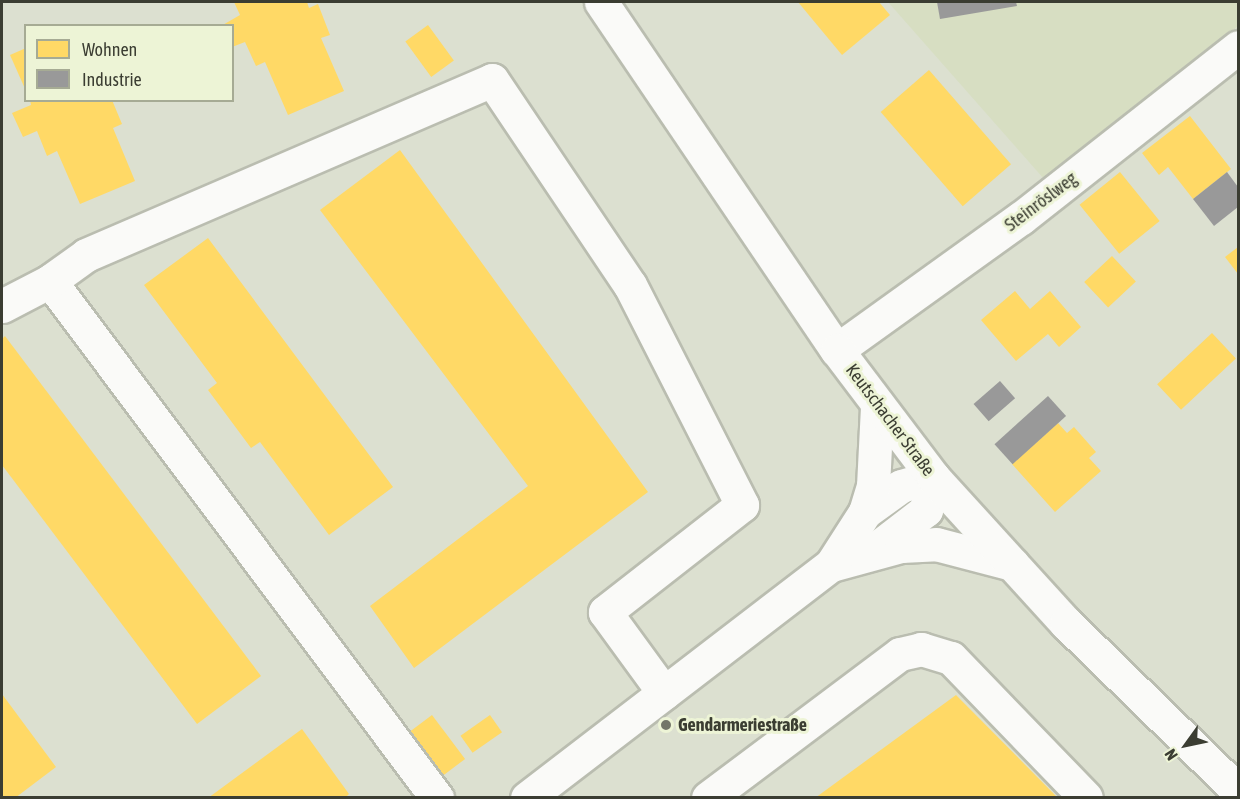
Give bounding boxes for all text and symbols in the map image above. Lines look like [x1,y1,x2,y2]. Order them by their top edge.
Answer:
legend [24,24,234,102]
text: Wohnen [82,39,137,60]
text: Industrie [82,69,142,90]
street label: Steinröslweg [1001,168,1081,236]
street label: Keutschacher Straße [841,360,939,480]
place label: Gendarmeriestraße [678,714,807,736]
north arrow [1156,715,1216,775]
marker: Gendarmeriestraße [659,718,673,732]
text: N [1161,746,1181,764]

